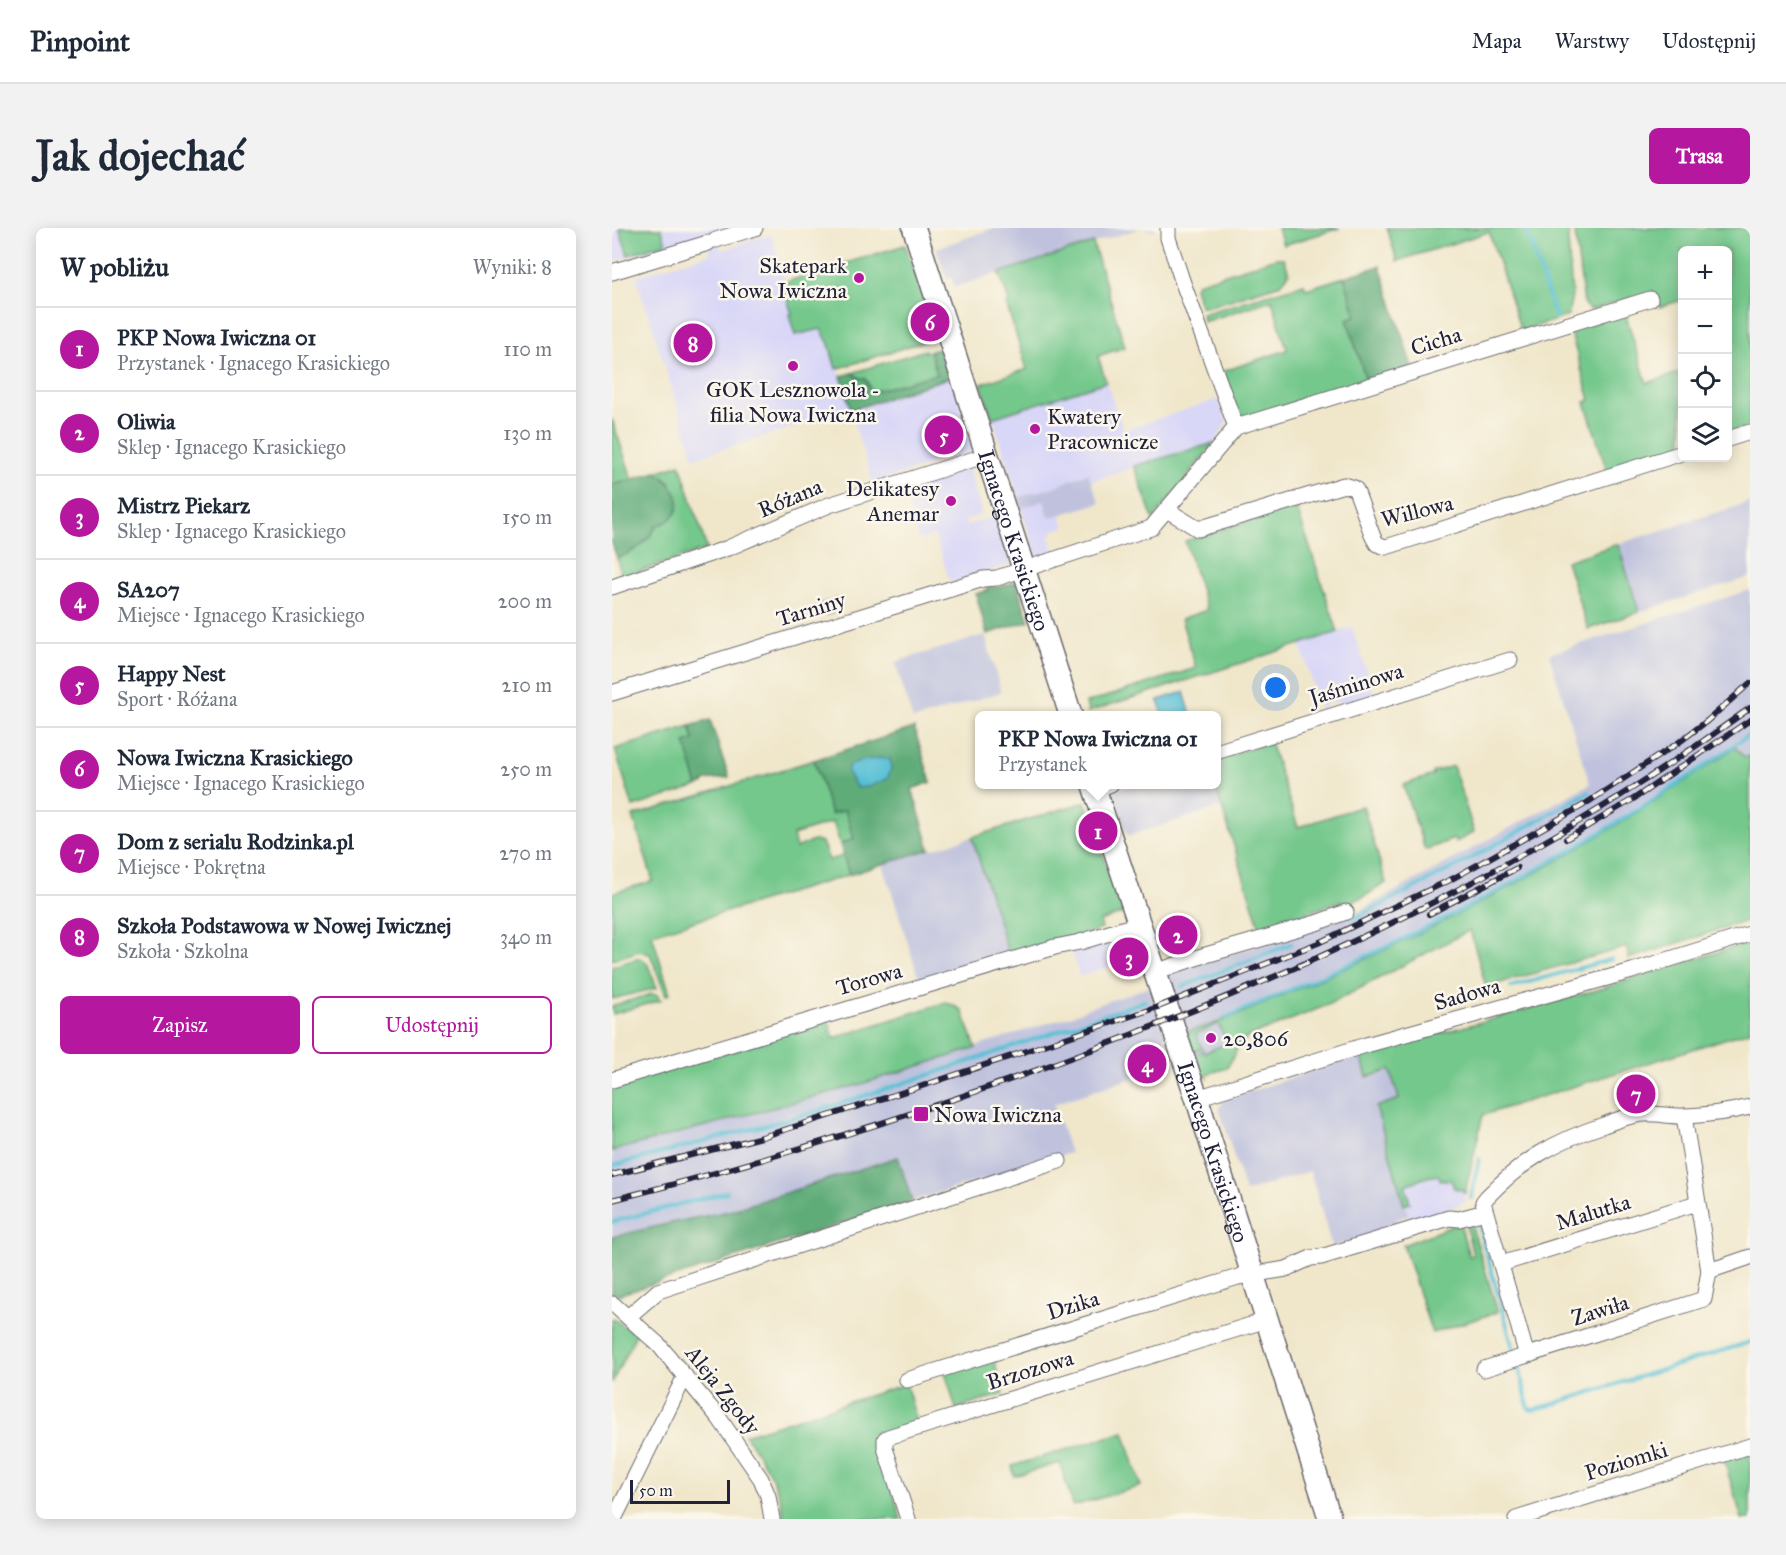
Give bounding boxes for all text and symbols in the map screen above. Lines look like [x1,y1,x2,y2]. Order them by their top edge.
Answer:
text: Pinpoint [30,24,130,59]
text: Mapa [1472,28,1522,54]
text: Warstwy [1555,28,1629,54]
text: Udostępnij [1662,28,1756,54]
button: Trasa [1649,128,1750,184]
text: Jak dojechać [36,130,245,182]
map controls [1678,246,1732,462]
button: + [1678,246,1732,300]
text: W pobliżu [60,251,169,283]
place label: Skatepark Nowa Iwiczna [719,252,848,304]
text: Wyniki: 8 [473,255,552,279]
marker: Skatepark Nowa Iwiczna [852,271,866,285]
pin: 6 [910,300,950,344]
button: − [1678,300,1732,354]
pin: 8 [674,320,712,366]
street label: Cicha [1407,320,1465,361]
text: PKP Nowa Iwiczna 01 [117,324,316,351]
text: 1 [76,337,83,361]
text: 110 m [504,337,552,361]
text: Przystanek · Ignacego Krasickiego [117,351,390,375]
button: locate [1678,354,1732,408]
marker: GOK Lesznowola - filia Nowa Iwiczna [786,359,800,373]
place label: GOK Lesznowola - filia Nowa Iwiczna [706,376,880,428]
place label: Kwatery Pracownicze [1047,403,1158,455]
text: Oliwia [117,408,175,435]
button: layers [1678,408,1732,462]
pin: 5 [924,412,964,458]
text: 2 [75,421,84,445]
text: 130 m [503,421,552,445]
marker: Kwatery Pracownicze [1028,422,1042,436]
text: Sklep · Ignacego Krasickiego [117,435,346,459]
street label: Ignacego Krasickiego [973,446,1056,634]
street label: Różana [754,472,827,524]
place label: Delikatesy Anemar [846,475,940,527]
street label: Willowa [1378,489,1457,533]
text: Mistrz Piekarz [117,492,250,519]
marker: Delikatesy Anemar [944,494,958,508]
text: 3 [76,505,84,529]
text: 150 m [502,505,552,529]
text: Sklep · Ignacego Krasickiego [117,519,346,543]
text: SA207 [117,576,180,603]
street label: Tarniny [773,586,850,632]
text: 4 [74,589,85,613]
text: 200 m [498,589,552,613]
text: Miejsce · Ignacego Krasickiego [117,603,365,627]
street label: Jaśminowa [1304,657,1407,712]
text: Happy Nest [117,660,226,687]
text: 5 [75,673,84,697]
text: 210 m [502,673,552,697]
your location [1261,673,1290,702]
text: Sport · Różana [117,687,237,711]
popup [975,711,1221,789]
text: PKP Nowa Iwiczna 01 [998,725,1198,752]
text: Nowa Iwiczna Krasickiego [117,744,353,771]
text: Przystanek [998,752,1087,776]
text: 6 [74,757,85,781]
text: 250 m [500,757,552,781]
text: Miejsce · Ignacego Krasickiego [117,771,365,795]
pin: 1 [1078,808,1118,854]
text: Dom z serialu Rodzinka.pl [117,828,354,855]
text: 7 [74,841,85,865]
text: 270 m [499,841,552,865]
text: Miejsce · Pokrętna [117,855,266,879]
text: Szkoła Podstawowa w Nowej Iwicznej [117,912,451,939]
pin: 2 [1158,912,1198,958]
text: 8 [74,925,85,949]
text: 340 m [500,925,552,949]
pin: 3 [1110,934,1148,980]
text: Szkoła · Szkolna [117,939,248,963]
street label: Torowa [833,957,906,1001]
street label: Sadowa [1431,971,1504,1016]
button: Zapisz [60,996,300,1054]
button: Udostępnij [312,996,552,1054]
place label: 20,806 [1223,1025,1289,1052]
marker: 20,806 [1204,1031,1218,1045]
pin: 4 [1128,1042,1166,1086]
street label: Ignacego Krasickiego [1172,1058,1255,1246]
pin: 7 [1616,1072,1656,1116]
place label: Nowa Iwiczna [934,1101,1062,1128]
marker: Nowa Iwiczna [912,1105,930,1123]
street label: Malutka [1552,1188,1634,1236]
street label: Dzika [1044,1284,1103,1326]
street label: Zawiła [1568,1288,1633,1331]
street label: Aleja Zgody [679,1339,767,1440]
street label: Brzozowa [983,1344,1077,1396]
street label: Poziomki [1581,1436,1671,1486]
scale bar [630,1477,730,1504]
text: 50 m [639,1481,673,1500]

